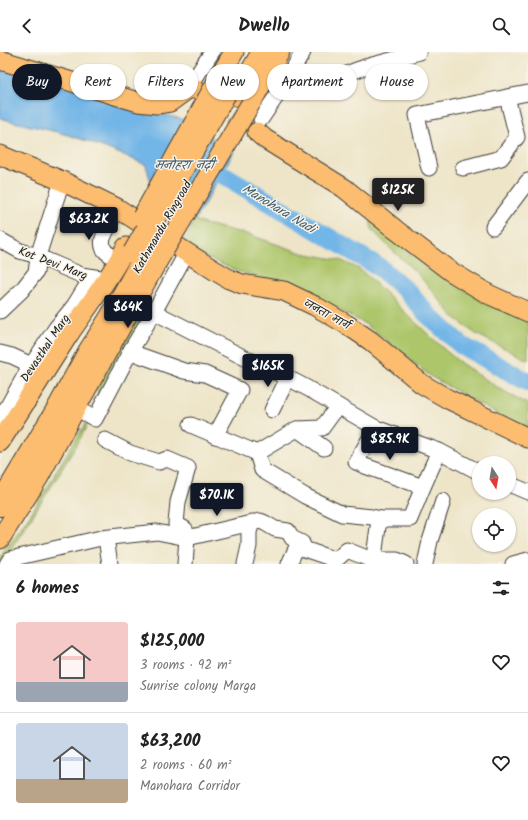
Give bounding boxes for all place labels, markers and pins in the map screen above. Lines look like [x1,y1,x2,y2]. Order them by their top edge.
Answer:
pin: $125K [370,178,426,212]
pin: $63.2K [56,207,122,241]
pin: $64K [104,295,152,329]
pin: $165K [240,354,296,388]
pin: $85.9K [357,427,423,461]
pin: $70.1K [184,483,250,517]

